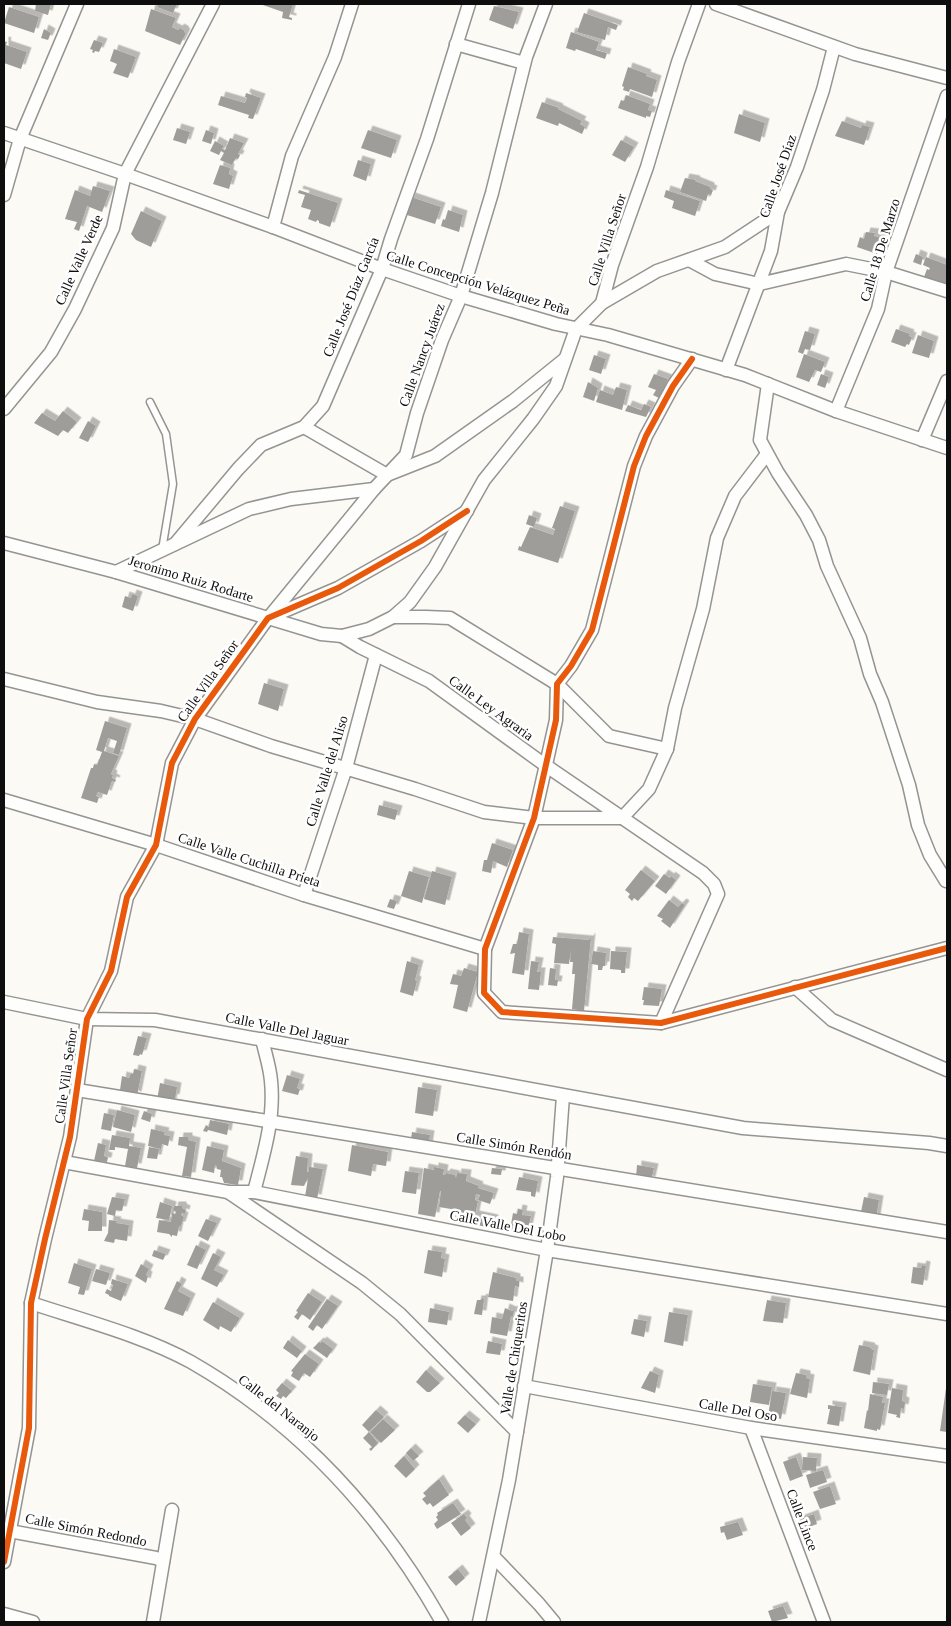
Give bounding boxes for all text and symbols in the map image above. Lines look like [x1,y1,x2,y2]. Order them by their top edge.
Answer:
street label: Calle José Díaz [757,132,799,220]
street label: Calle Villa Señor [585,192,629,288]
street label: Calle 18 De Marzo [857,197,903,303]
street label: Calle Valle Verde [52,212,106,308]
street label: Calle José Díaz García [320,234,382,359]
street label: Calle Concepción Velázquez Peña [384,248,572,318]
street label: Calle Nancy Juárez [396,301,448,409]
street label: Jeronimo Ruiz Rodarte [127,553,255,605]
street label: Calle Villa Señor [174,637,242,725]
street label: Calle Ley Agraria [446,672,537,744]
street label: Calle Valle del Aliso [303,714,351,828]
street label: Calle Valle Cuchilla Prieta [176,830,323,890]
street label: Calle Valle Del Jaguar [224,1010,350,1048]
street label: Calle Villa Señor [52,1027,80,1125]
street label: Calle Simón Rendón [455,1129,573,1163]
street label: Calle Valle Del Lobo [448,1207,568,1245]
street label: Valle de Chiqueritos [498,1300,530,1416]
street label: Calle del Naranjo [235,1372,323,1444]
street label: Calle Del Oso [698,1396,778,1424]
street label: Calle Lince [783,1487,821,1553]
street label: Calle Simón Redondo [24,1511,148,1549]

